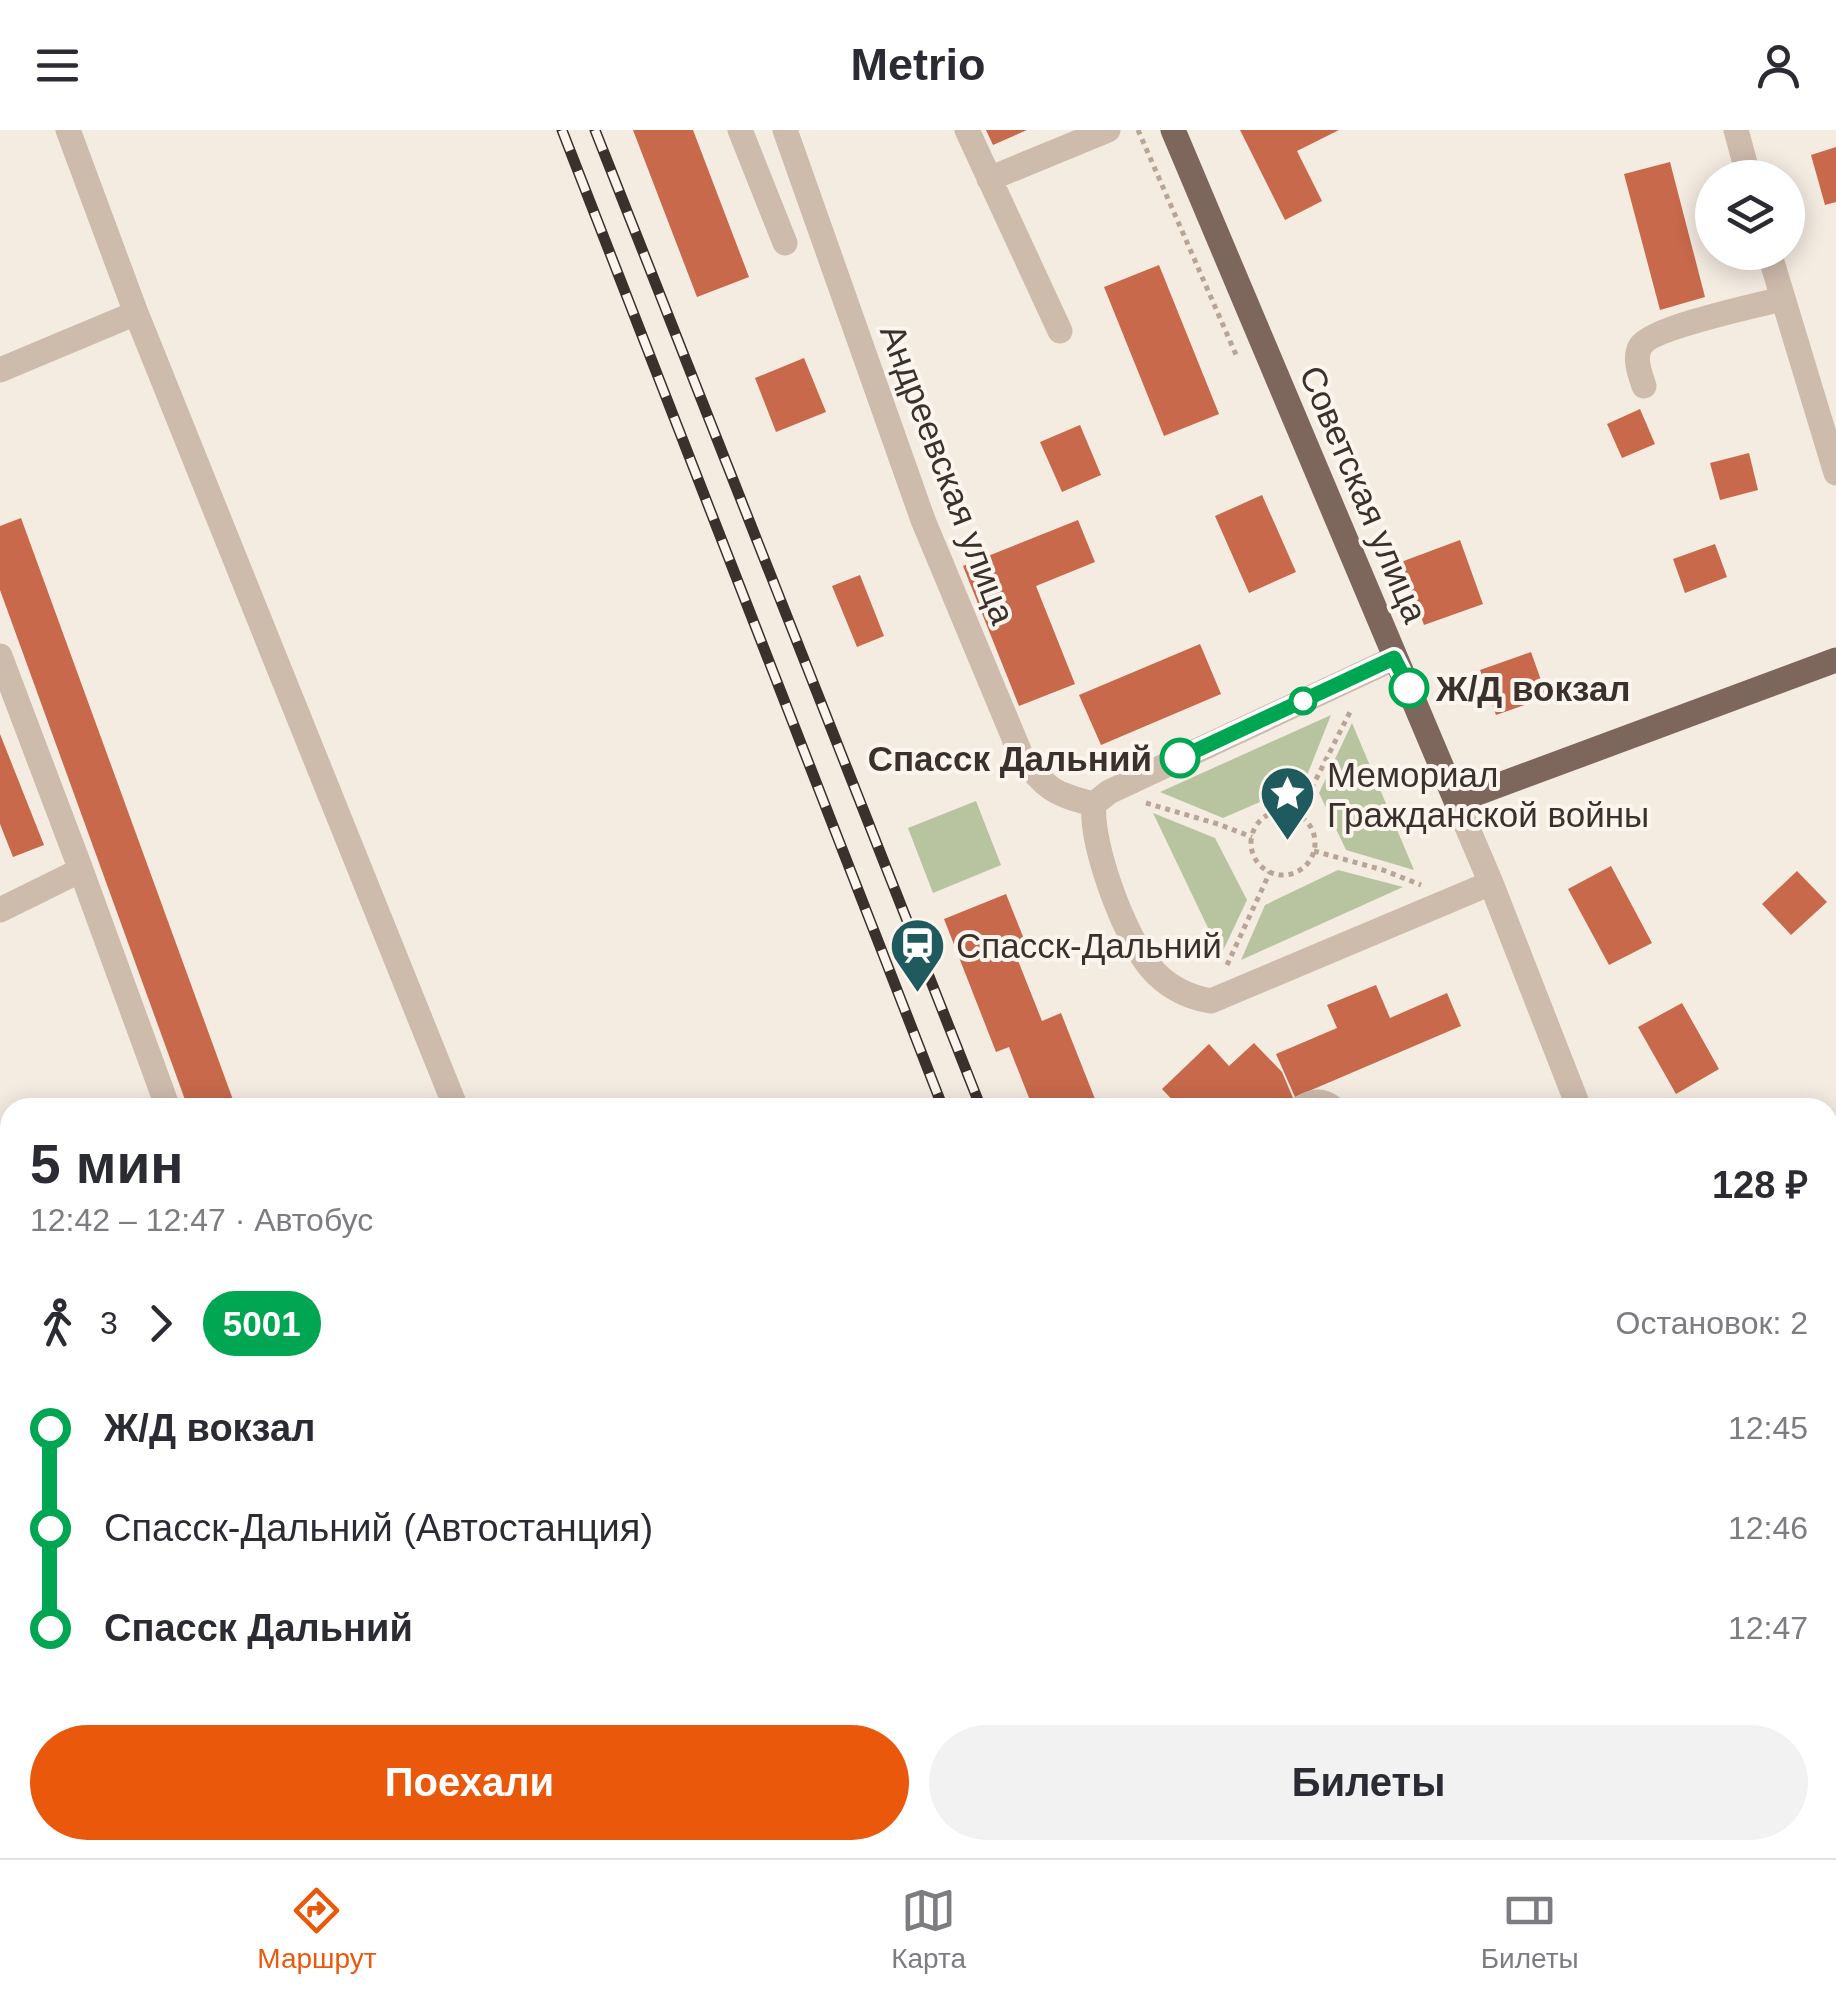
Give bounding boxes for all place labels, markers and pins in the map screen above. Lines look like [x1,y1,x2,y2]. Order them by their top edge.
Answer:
marker: Ж/Д вокзал [1390,669,1428,707]
place label: Ж/Д вокзал [1435,669,1631,708]
unlabelled marker [1290,688,1316,714]
place label: Спасск Дальний [868,739,1152,778]
marker: Спасск Дальний [1161,739,1199,777]
place label: Мемориал Гражданской войны [1327,755,1649,834]
place icon: Мемориал Гражданской войны [1258,764,1318,843]
station icon: Спасск-Дальний [887,915,947,994]
place label: Спасск-Дальний [956,926,1222,965]

